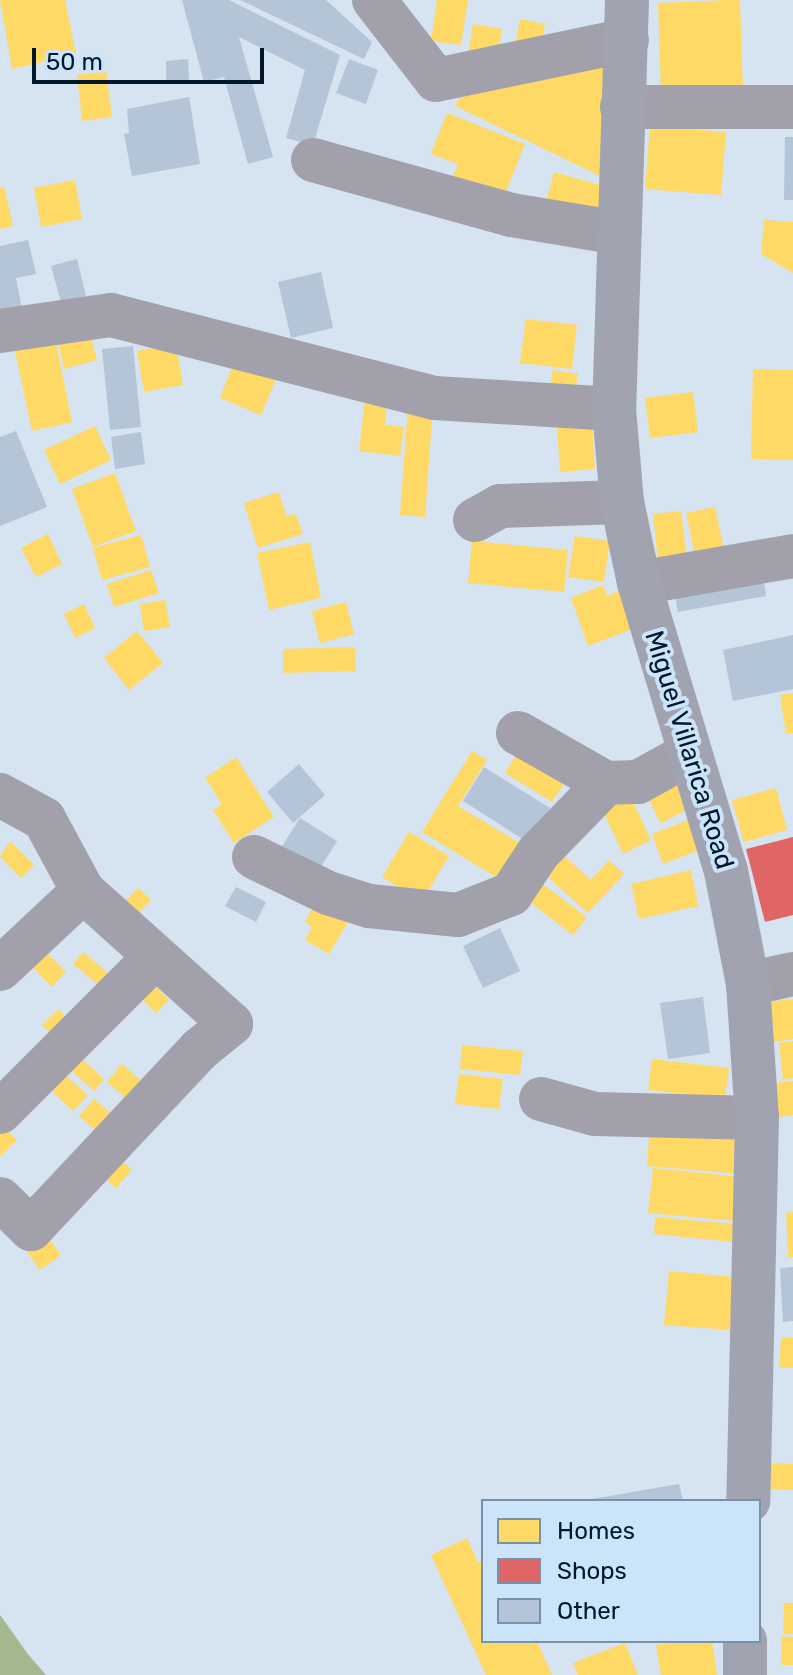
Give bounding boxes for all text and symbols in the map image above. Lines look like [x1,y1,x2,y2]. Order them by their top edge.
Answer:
scale bar [36,32,268,82]
text: 50 m [46,48,103,76]
street label: Miguel Villarica Road [638,627,740,873]
legend [481,1499,761,1643]
text: Homes [557,1517,635,1545]
text: Shops [557,1557,627,1585]
text: Other [557,1597,620,1625]

